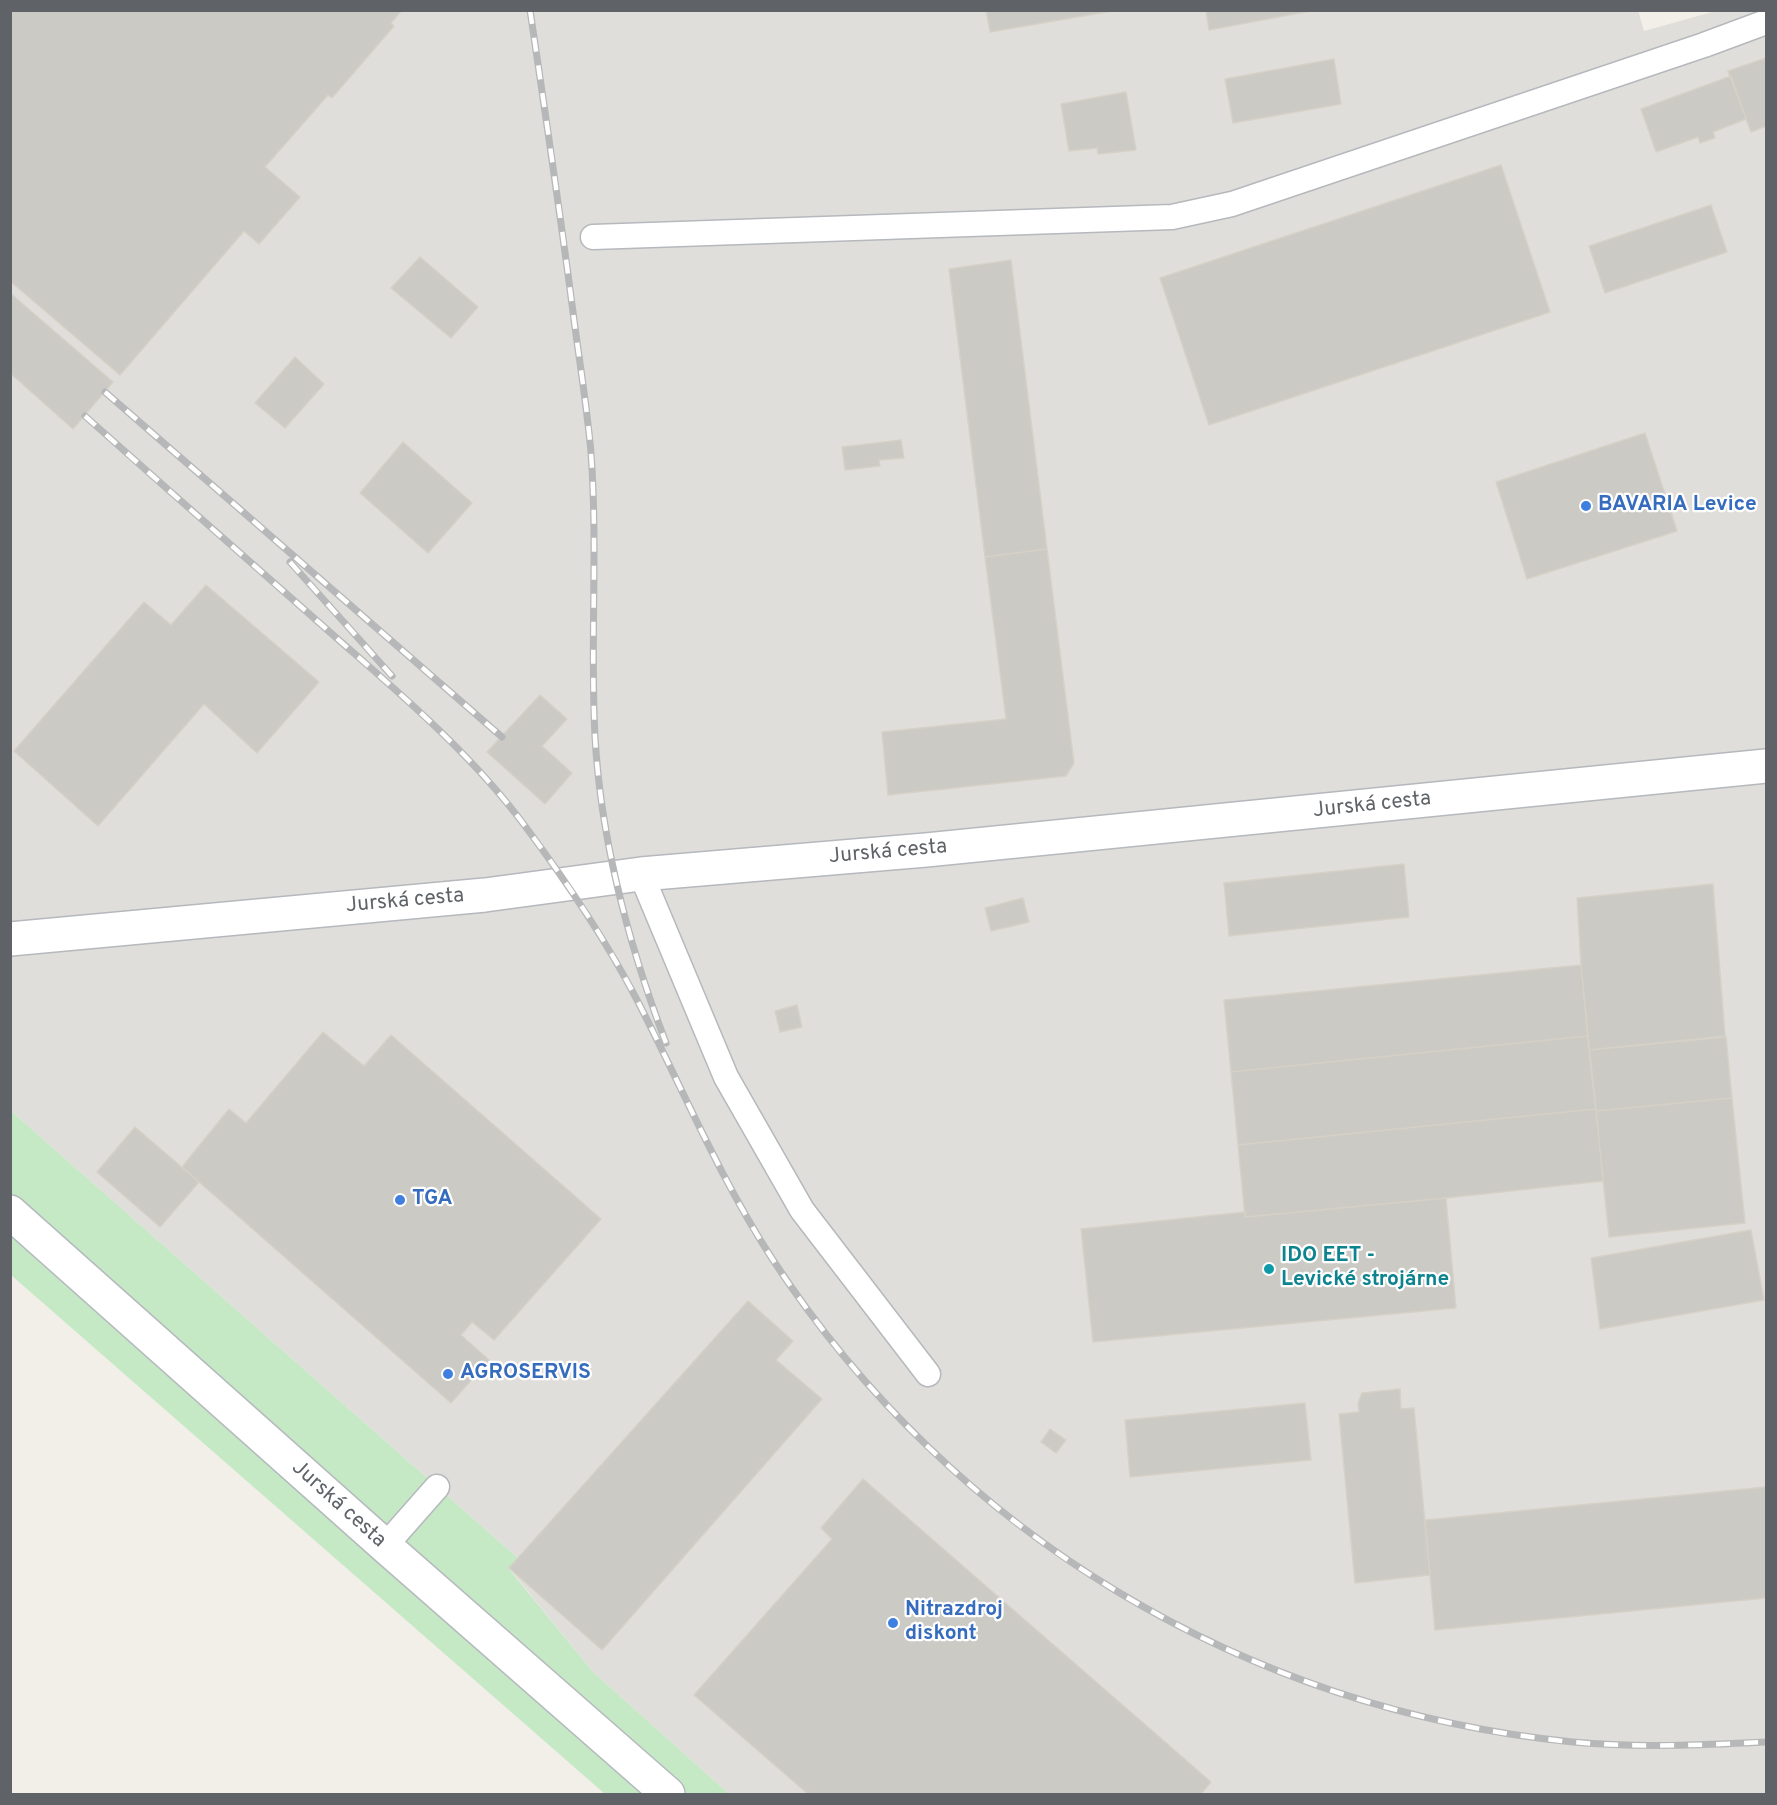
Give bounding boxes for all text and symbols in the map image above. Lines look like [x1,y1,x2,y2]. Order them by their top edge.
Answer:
place label: BAVARIA Levice [1598,493,1757,519]
marker: BAVARIA Levice [1579,499,1593,513]
street label: Jurská cesta [1312,787,1432,825]
street label: Jurská cesta [828,835,948,871]
street label: Jurská cesta [345,884,465,920]
place label: TGA [412,1187,453,1213]
marker: TGA [393,1193,407,1207]
place label: IDO EET - Levické strojárne [1281,1244,1449,1294]
marker: IDO EET - Levické strojárne [1262,1262,1276,1276]
place label: AGROSERVIS [460,1361,591,1387]
marker: AGROSERVIS [441,1367,455,1381]
street label: Jurská cesta [286,1456,390,1554]
place label: Nitrazdroj diskont [905,1598,1003,1648]
marker: Nitrazdroj diskont [886,1616,900,1630]

